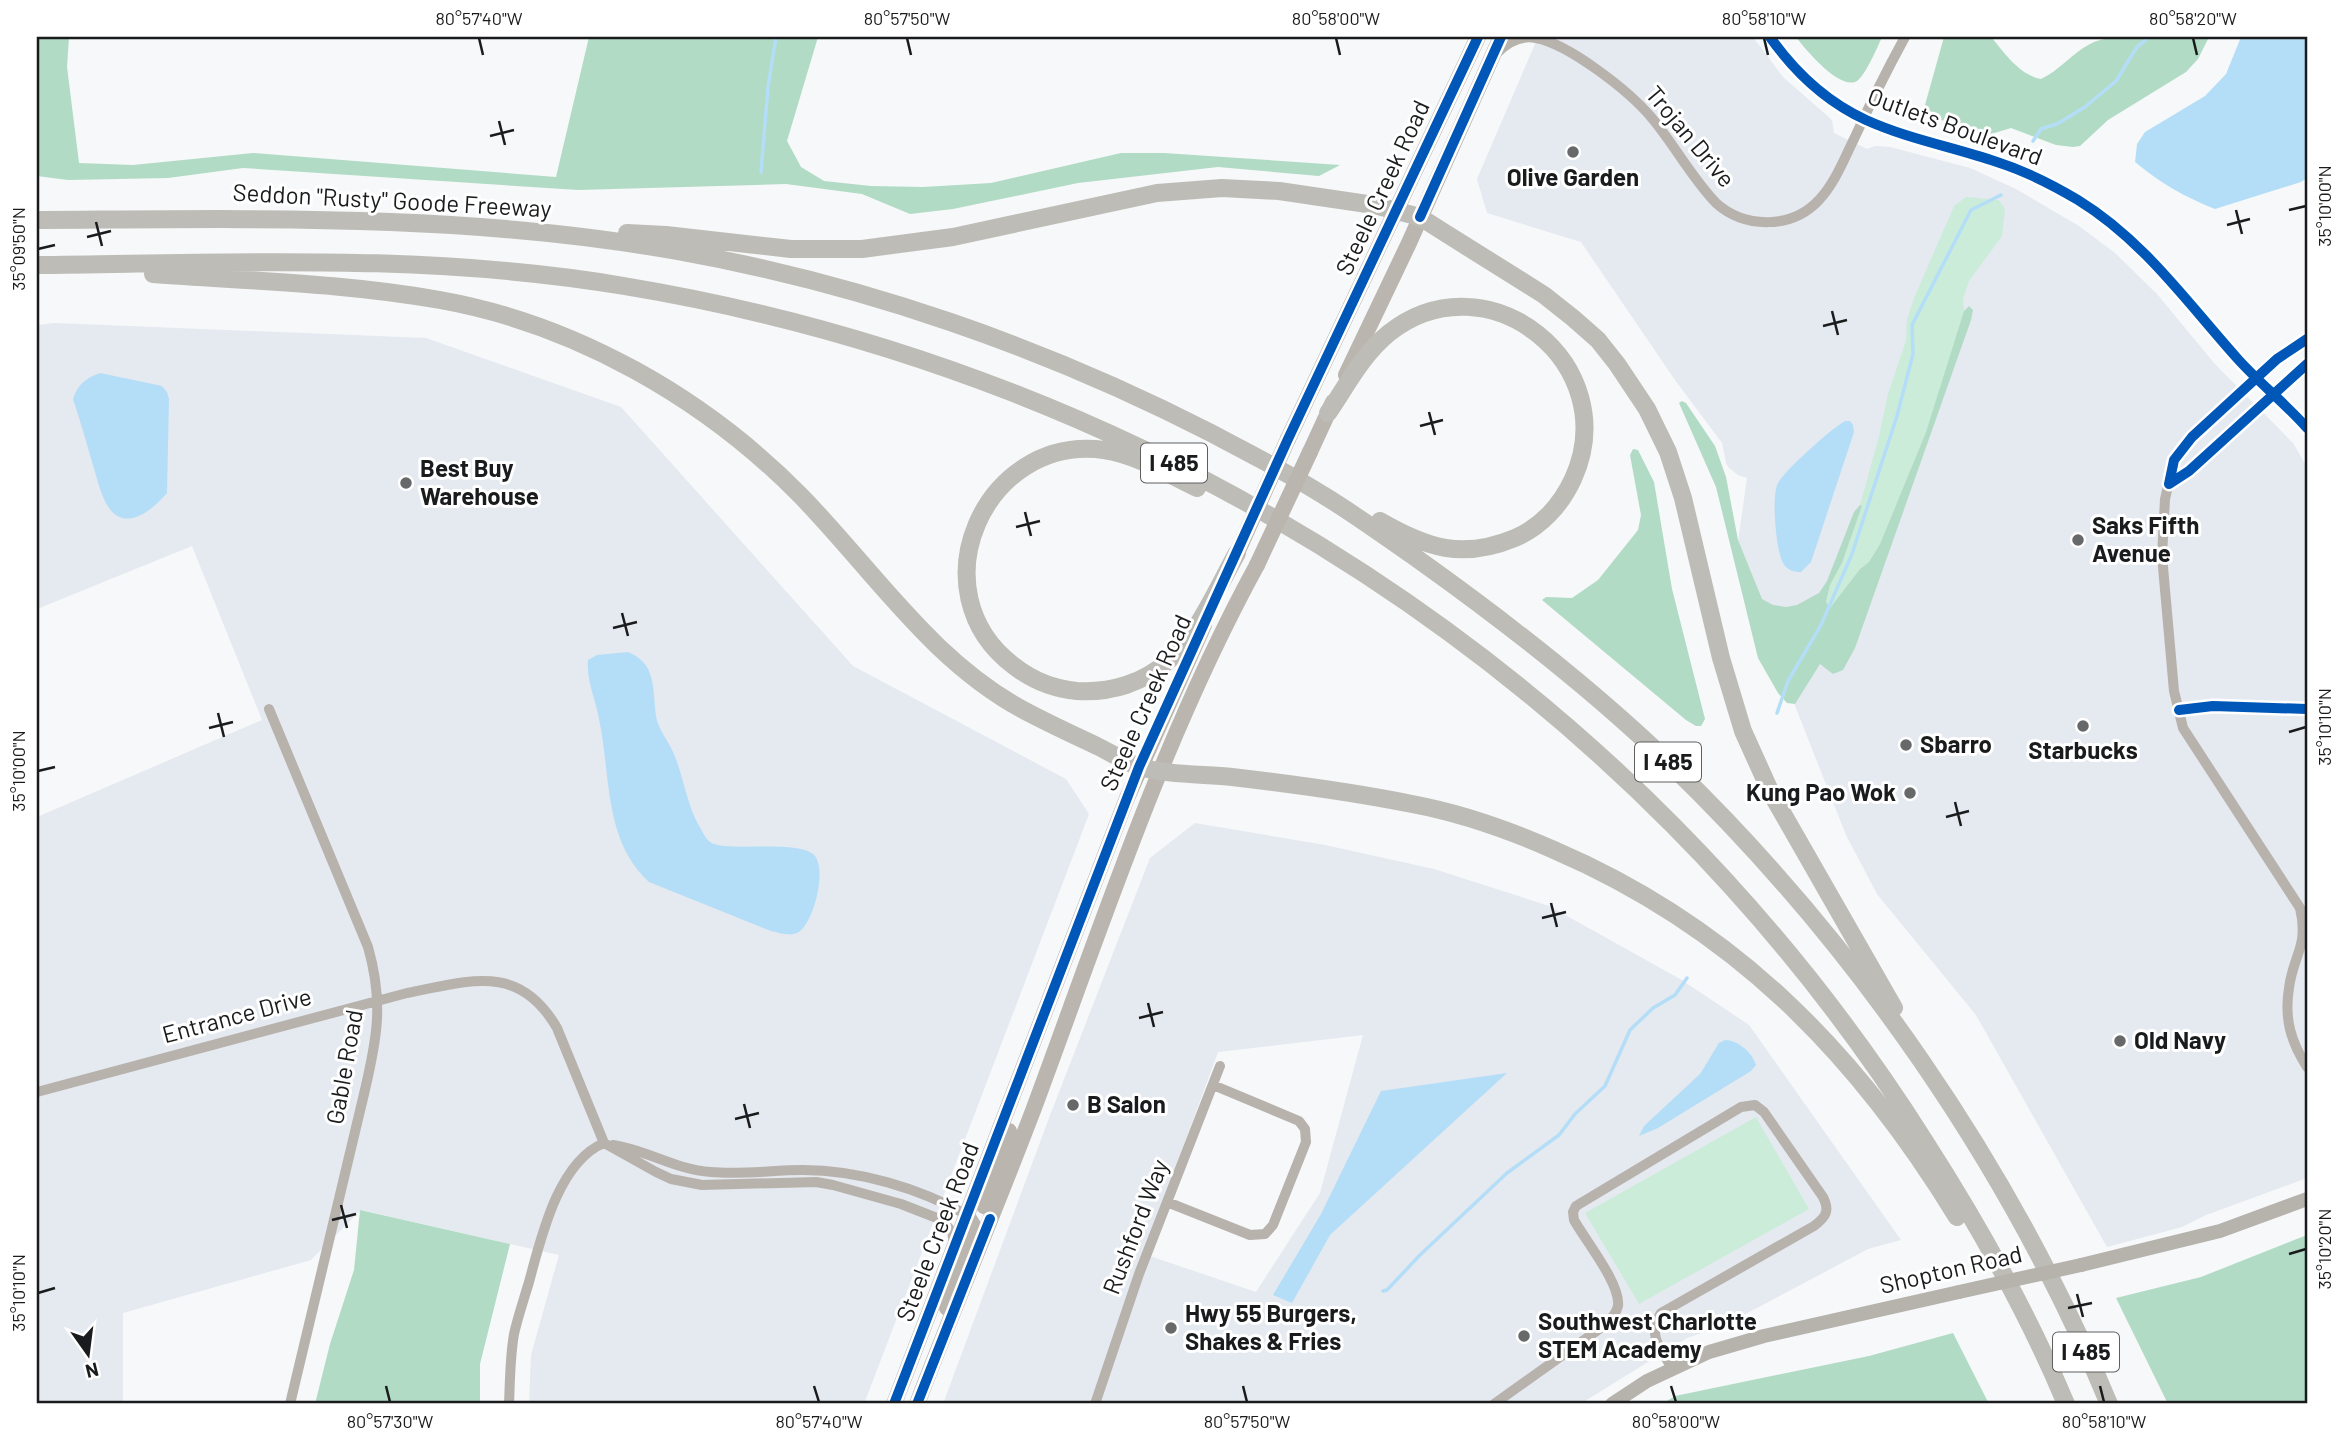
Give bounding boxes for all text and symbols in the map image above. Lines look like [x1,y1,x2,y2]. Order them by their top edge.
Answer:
text: 80°57'40"W [435,7,523,29]
text: 80°57'50"W [864,7,950,29]
text: 80°58'00"W [1292,7,1380,29]
text: 80°58'10"W [1722,7,1806,29]
text: 80°58'20"W [2149,7,2237,29]
street label: Trojan Drive [1640,79,1742,193]
street label: Outlets Boulevard [1864,81,2047,171]
street label: Steele Creek Road [1328,95,1435,279]
marker: Olive Garden [1565,144,1581,160]
place label: Olive Garden [1507,162,1639,191]
text: 35°10'00"N [2313,165,2335,247]
street label: Seddon "Rusty" Goode Freeway [232,177,552,222]
text: 35°09'50"N [7,207,29,291]
road number: I 485 [1141,444,1207,482]
place label: Best Buy Warehouse [420,453,539,510]
marker: Best Buy Warehouse [398,475,414,491]
place label: Saks Fifth Avenue [2092,510,2199,567]
marker: Saks Fifth Avenue [2070,532,2086,548]
street label: Steele Creek Road [1093,610,1196,795]
text: 35°10'10"N [2313,688,2335,766]
marker: Starbucks [2075,718,2091,734]
place label: Sbarro [1920,729,1992,758]
text: 35°10'00"N [7,730,29,812]
place label: Starbucks [2028,735,2138,764]
marker: Sbarro [1898,737,1914,753]
road number: I 485 [1635,742,1701,782]
place label: Kung Pao Wok [1746,777,1896,806]
marker: Kung Pao Wok [1902,785,1918,801]
street label: Entrance Drive [159,981,314,1048]
street label: Gable Road [319,1007,368,1126]
place label: Old Navy [2134,1025,2226,1054]
marker: Old Navy [2112,1033,2128,1049]
place label: B Salon [1087,1089,1166,1118]
marker: B Salon [1065,1097,1081,1113]
street label: Steele Creek Road [889,1138,984,1325]
street label: Rushford Way [1096,1155,1174,1298]
text: 35°10'20"N [2313,1209,2335,1289]
street label: Shopton Road [1877,1238,2025,1299]
text: 35°10'10"N [7,1254,29,1332]
place label: Hwy 55 Burgers, Shakes & Fries [1185,1298,1357,1355]
place label: Southwest Charlotte STEM Academy [1538,1306,1757,1363]
north arrow [52,1318,122,1388]
marker: Hwy 55 Burgers, Shakes & Fries [1163,1320,1179,1336]
marker: Southwest Charlotte STEM Academy [1516,1328,1532,1344]
road number: I 485 [2053,1332,2119,1372]
text: N [83,1358,101,1384]
text: 80°57'30"W [347,1410,433,1432]
text: 80°57'40"W [775,1410,863,1432]
text: 80°57'50"W [1204,1410,1290,1432]
text: 80°58'00"W [1632,1410,1720,1432]
text: 80°58'10"W [2062,1410,2146,1432]

